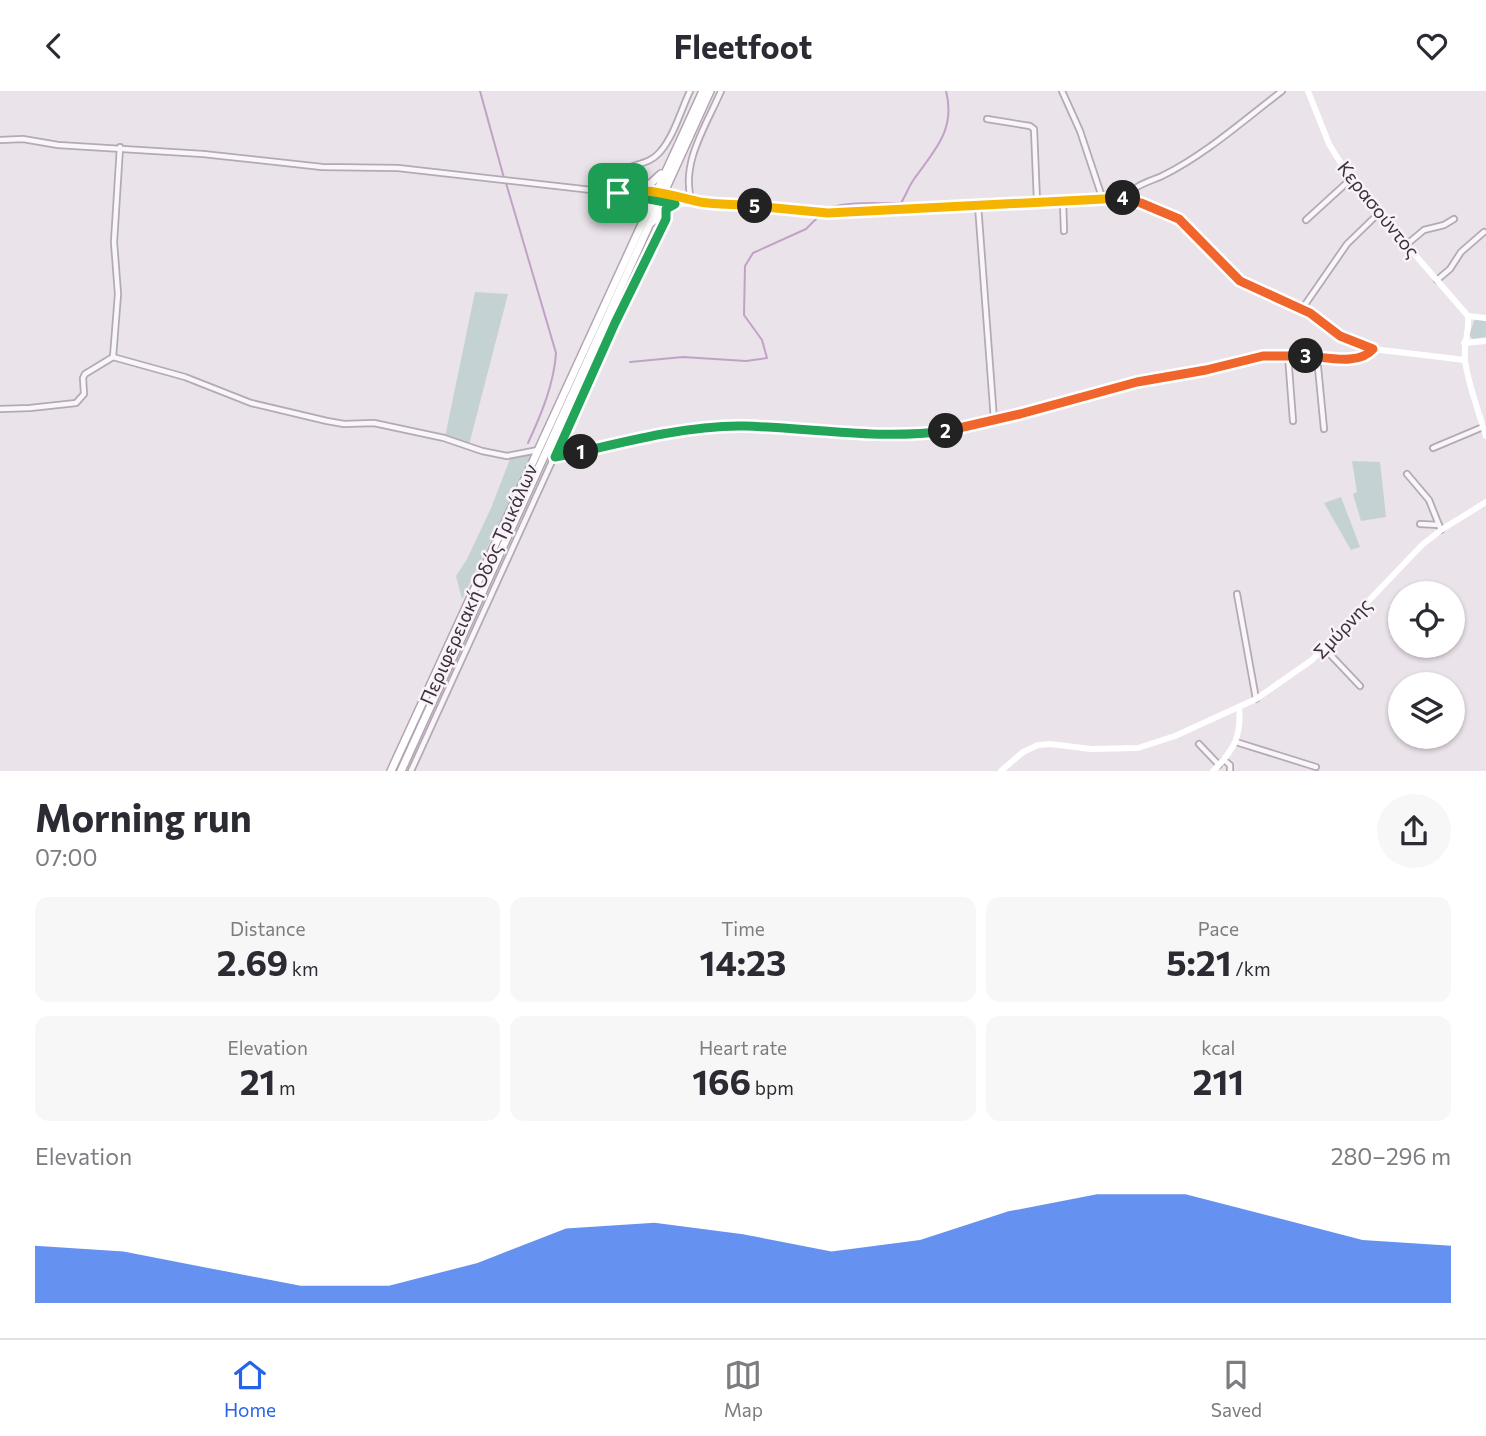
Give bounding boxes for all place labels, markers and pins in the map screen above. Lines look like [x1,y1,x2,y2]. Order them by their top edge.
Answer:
pin [588,163,648,223]
pin: 4 [1106,181,1140,215]
pin: 5 [738,188,772,223]
pin: 3 [1288,338,1324,373]
pin: 2 [928,413,964,449]
pin: 1 [564,435,598,469]

